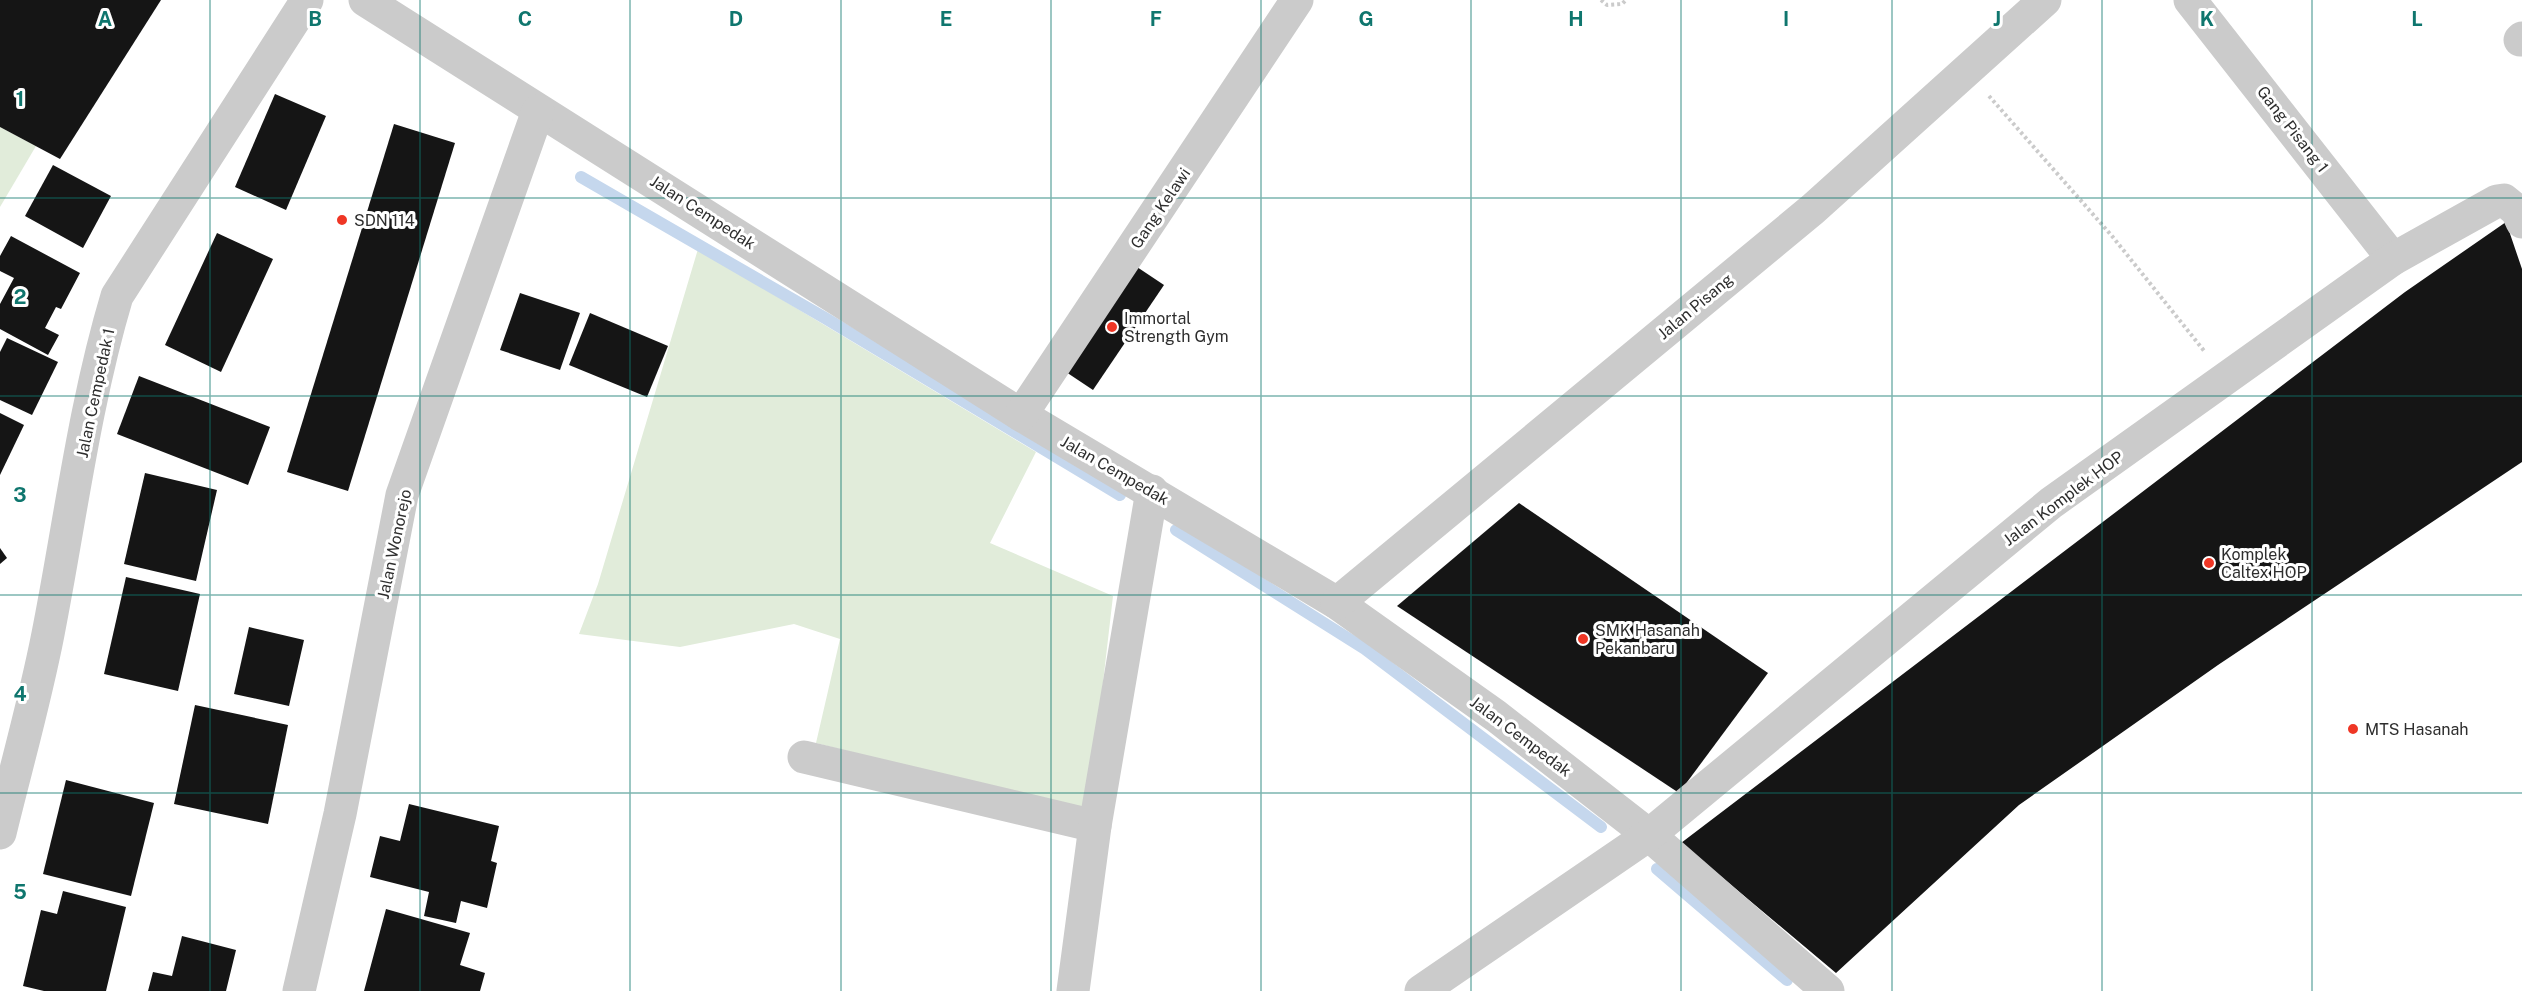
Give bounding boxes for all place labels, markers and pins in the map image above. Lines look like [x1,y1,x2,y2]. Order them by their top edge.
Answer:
place label: SDN 114 [354,211,415,230]
marker: SDN 114 [335,213,349,227]
place label: Immortal Strength Gym [1124,309,1229,346]
marker: Immortal Strength Gym [1105,320,1119,334]
place label: Komplek Caltex HOP [2221,545,2307,582]
marker: Komplek Caltex HOP [2202,556,2216,570]
place label: SMK Hasanah Pekanbaru [1595,621,1700,658]
marker: SMK Hasanah Pekanbaru [1576,632,1590,646]
place label: MTS Hasanah [2365,720,2469,739]
marker: MTS Hasanah [2346,722,2360,736]

